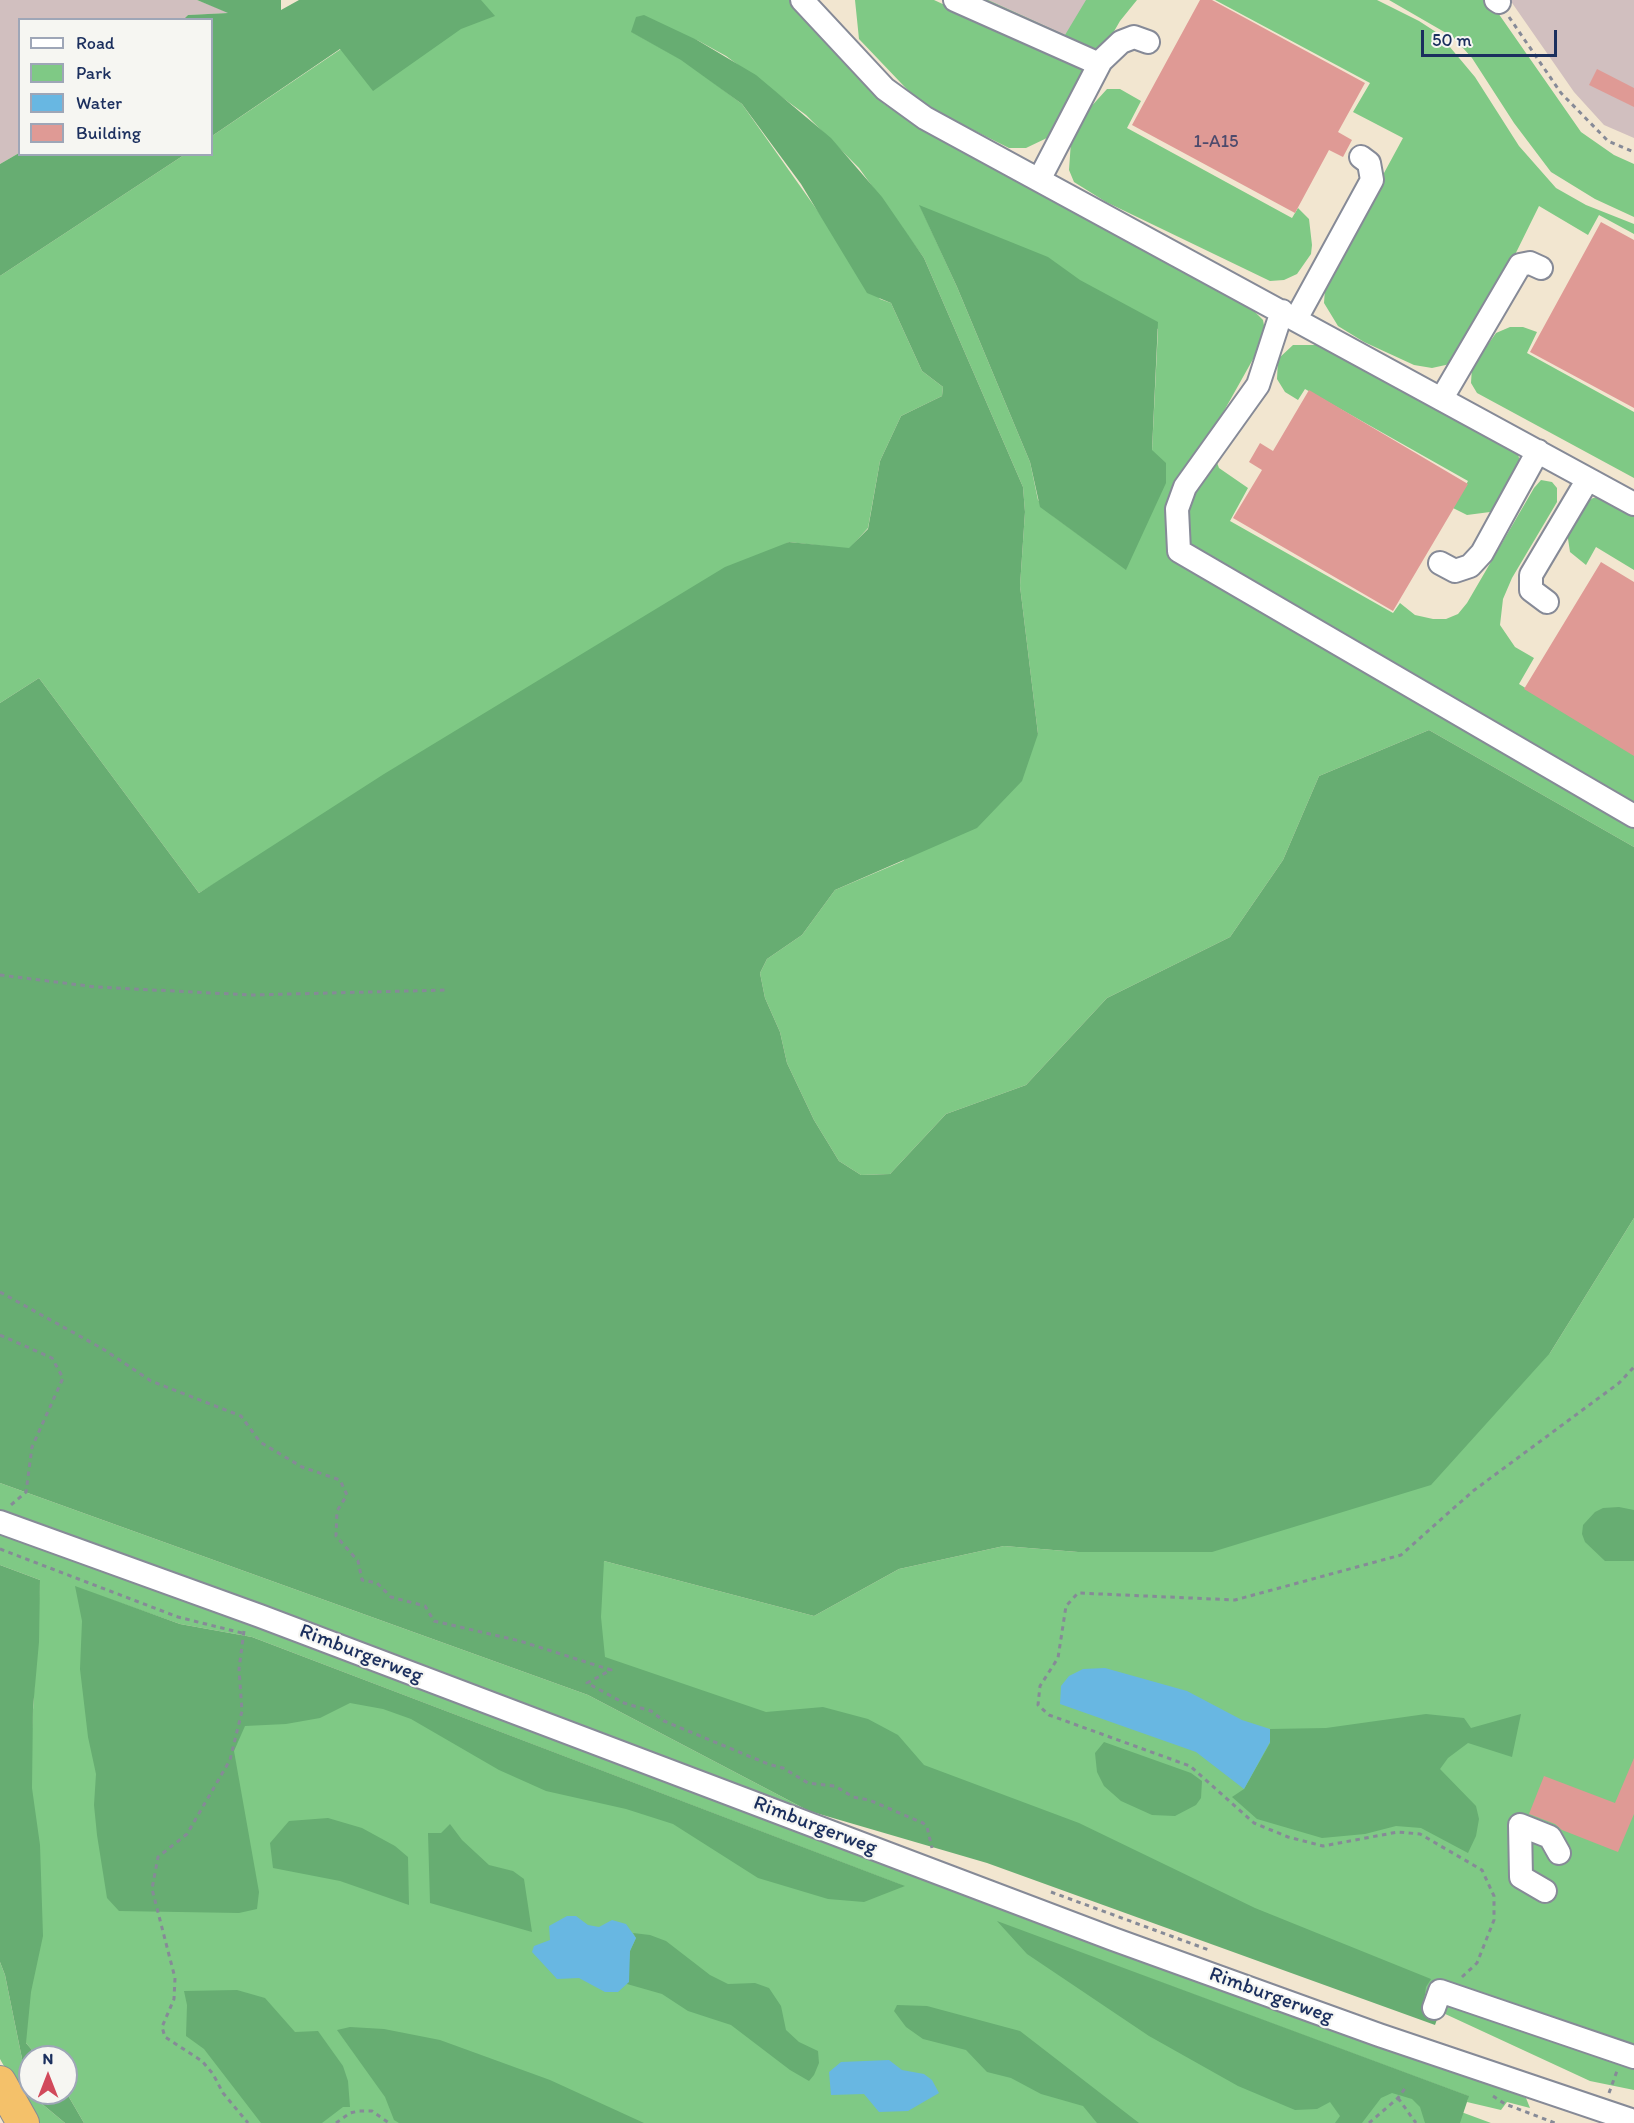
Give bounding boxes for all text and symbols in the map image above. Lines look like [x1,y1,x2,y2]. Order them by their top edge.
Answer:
legend [18,18,213,156]
scale bar [1424,18,1560,56]
text: 50 m [1432,29,1472,51]
text: Road [76,32,115,54]
text: Park [76,62,111,84]
text: Water [76,92,122,114]
text: Building [76,122,141,144]
house number: 1-A15 [1194,131,1238,153]
street label: Rimburgerweg [296,1619,426,1689]
street label: Rimburgerweg [750,1791,880,1861]
street label: Rimburgerweg [1205,1962,1337,2030]
north arrow [18,2045,78,2105]
text: N [43,2049,53,2068]

